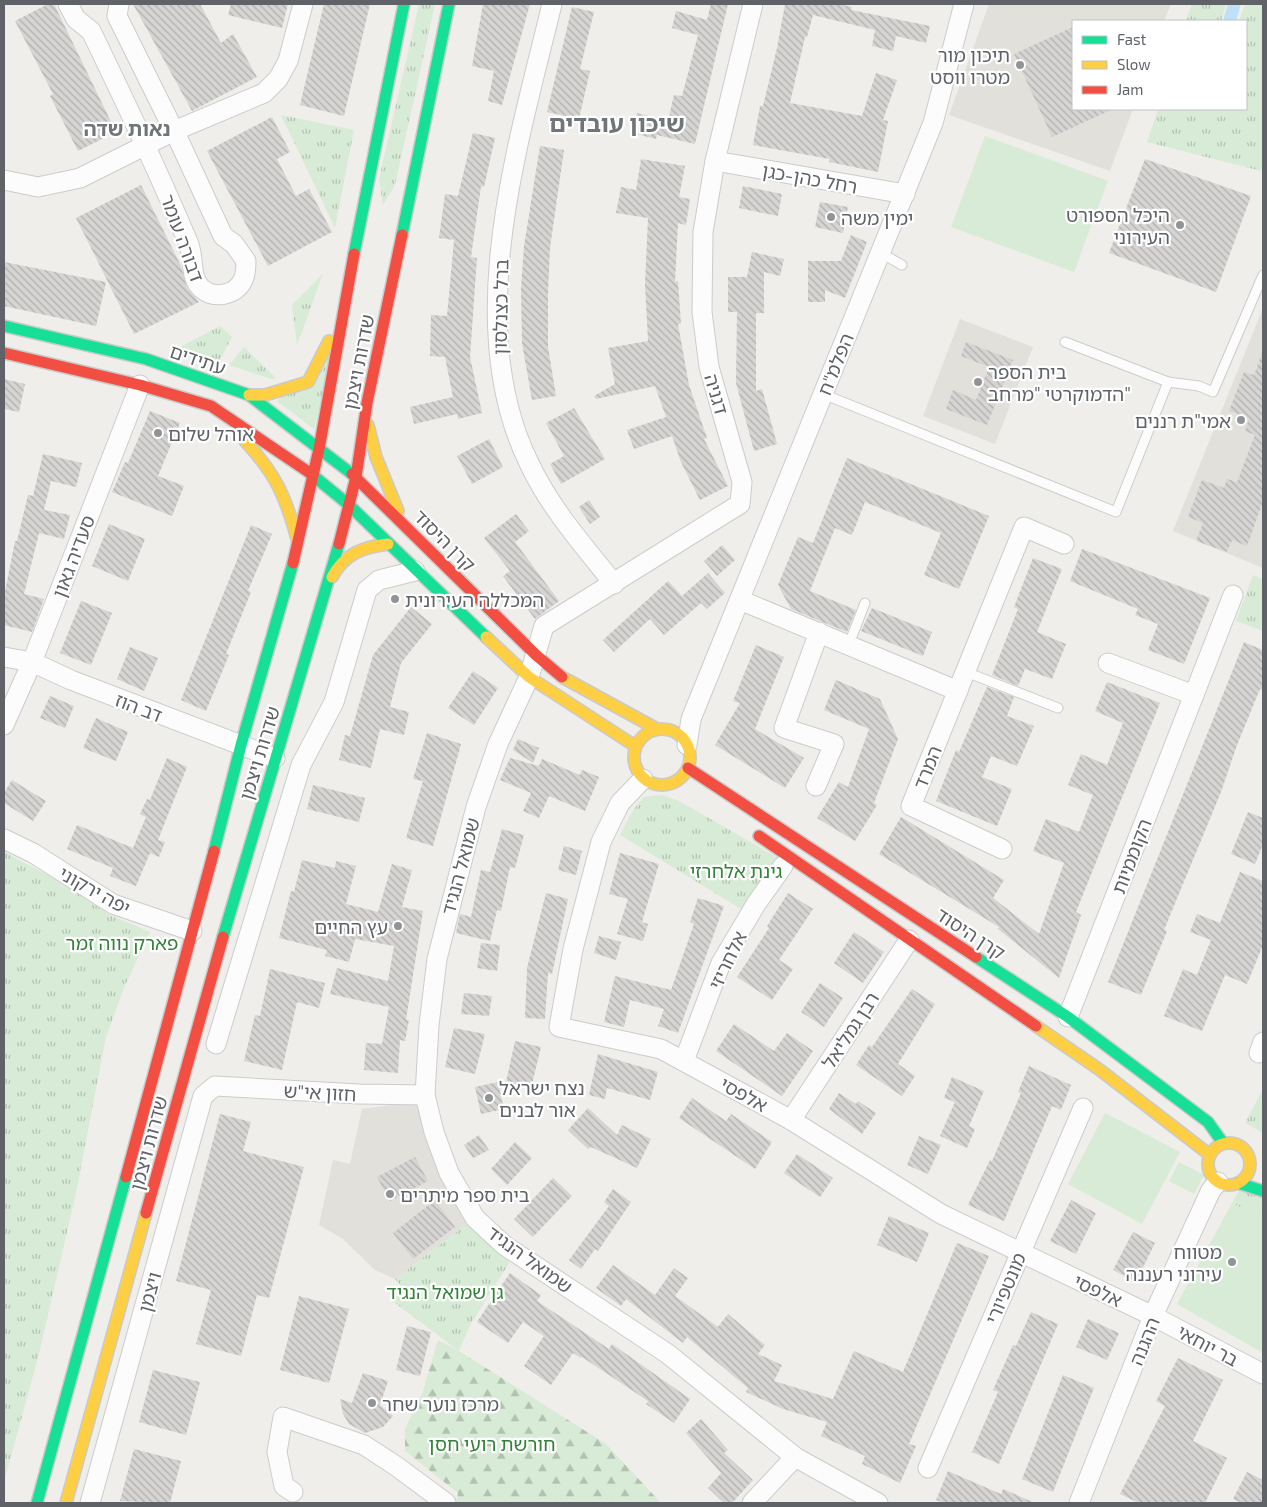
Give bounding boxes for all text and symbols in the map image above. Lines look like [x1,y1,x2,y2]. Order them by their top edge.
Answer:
legend [1072,20,1247,110]
text: Fast [1117,30,1147,48]
place label: תיכון מור מטרו ווסט [930,43,1010,88]
text: Slow [1117,55,1151,73]
marker: תיכון מור מטרו ווסט [1014,59,1026,71]
text: Jam [1117,80,1143,98]
district label: שיכון עובדים [549,108,685,137]
district label: נאות שדה [83,116,171,140]
street label: רחל כהן-כגן [761,158,859,198]
street label: דבורה עומר [157,191,209,285]
place label: היכל הספורט העירוני [1066,203,1170,248]
place label: ימין משה [841,206,913,229]
marker: ימין משה [825,211,837,223]
marker: היכל הספורט העירוני [1174,219,1186,231]
street label: ברל כצנלסון [488,259,512,355]
street label: שדרות ויצמן [337,312,379,412]
street label: הפלמ"ח [812,330,858,398]
street label: עתידים [167,339,229,379]
place label: בית הספר הדמוקרטי "מרחב" [988,360,1131,405]
street label: דגניה [700,371,734,417]
marker: בית הספר הדמוקרטי "מרחב" [972,376,984,388]
place label: אמי"ת רננים [1135,409,1231,432]
marker: אמי"ת רננים [1235,414,1247,426]
place label: אוהל שלום [168,422,254,445]
marker: אוהל שלום [152,427,164,439]
street label: קרן היסוד [409,504,481,576]
street label: סעדיה גאון [47,512,99,600]
place label: המכללה העירונית [405,588,544,611]
marker: המכללה העירונית [389,593,401,605]
street label: דב הוז [112,688,166,726]
street label: שדרות ויצמן [234,703,284,803]
street label: המרד [908,742,946,792]
street label: שמואל הנגיד [436,815,484,917]
street label: הקוממיות [1106,815,1156,897]
park label: גינת אלחרזי [690,859,782,882]
street label: יפה ירקוני [55,861,135,919]
street label: קרן היסוד [932,902,1010,964]
place label: עץ החיים [314,915,388,938]
marker: עץ החיים [392,920,404,932]
street label: אלחריזי [703,927,751,993]
park label: פארק נווה זמר [65,931,179,954]
street label: רבן גמליאל [817,987,883,1073]
street label: אלפסי [716,1072,772,1116]
place label: נצח ישראל אור לבנים [499,1076,585,1121]
street label: חזון אי"ש [283,1079,357,1105]
marker: נצח ישראל אור לבנים [483,1092,495,1104]
street label: שדרות ויצמן [124,1093,172,1193]
place label: בית ספר מיתרים [400,1183,530,1206]
marker: בית ספר מיתרים [384,1188,396,1200]
street label: שמואל הנגיד [483,1220,577,1298]
place label: מטווח עירוני רעננה [1126,1240,1222,1285]
street label: מונטפיורי [980,1249,1030,1327]
marker: מטווח עירוני רעננה [1226,1256,1238,1268]
street label: ויצמן [133,1269,165,1315]
street label: אלפסי [1070,1269,1126,1311]
park label: גן שמואל הנגיד [386,1280,504,1303]
street label: ההגנה [1124,1313,1164,1369]
street label: בר יוחאי [1174,1319,1243,1371]
place label: מרכז נוער שחר [382,1392,499,1415]
marker: מרכז נוער שחר [366,1397,378,1409]
park label: חורשת רועי חסן [429,1432,555,1455]

